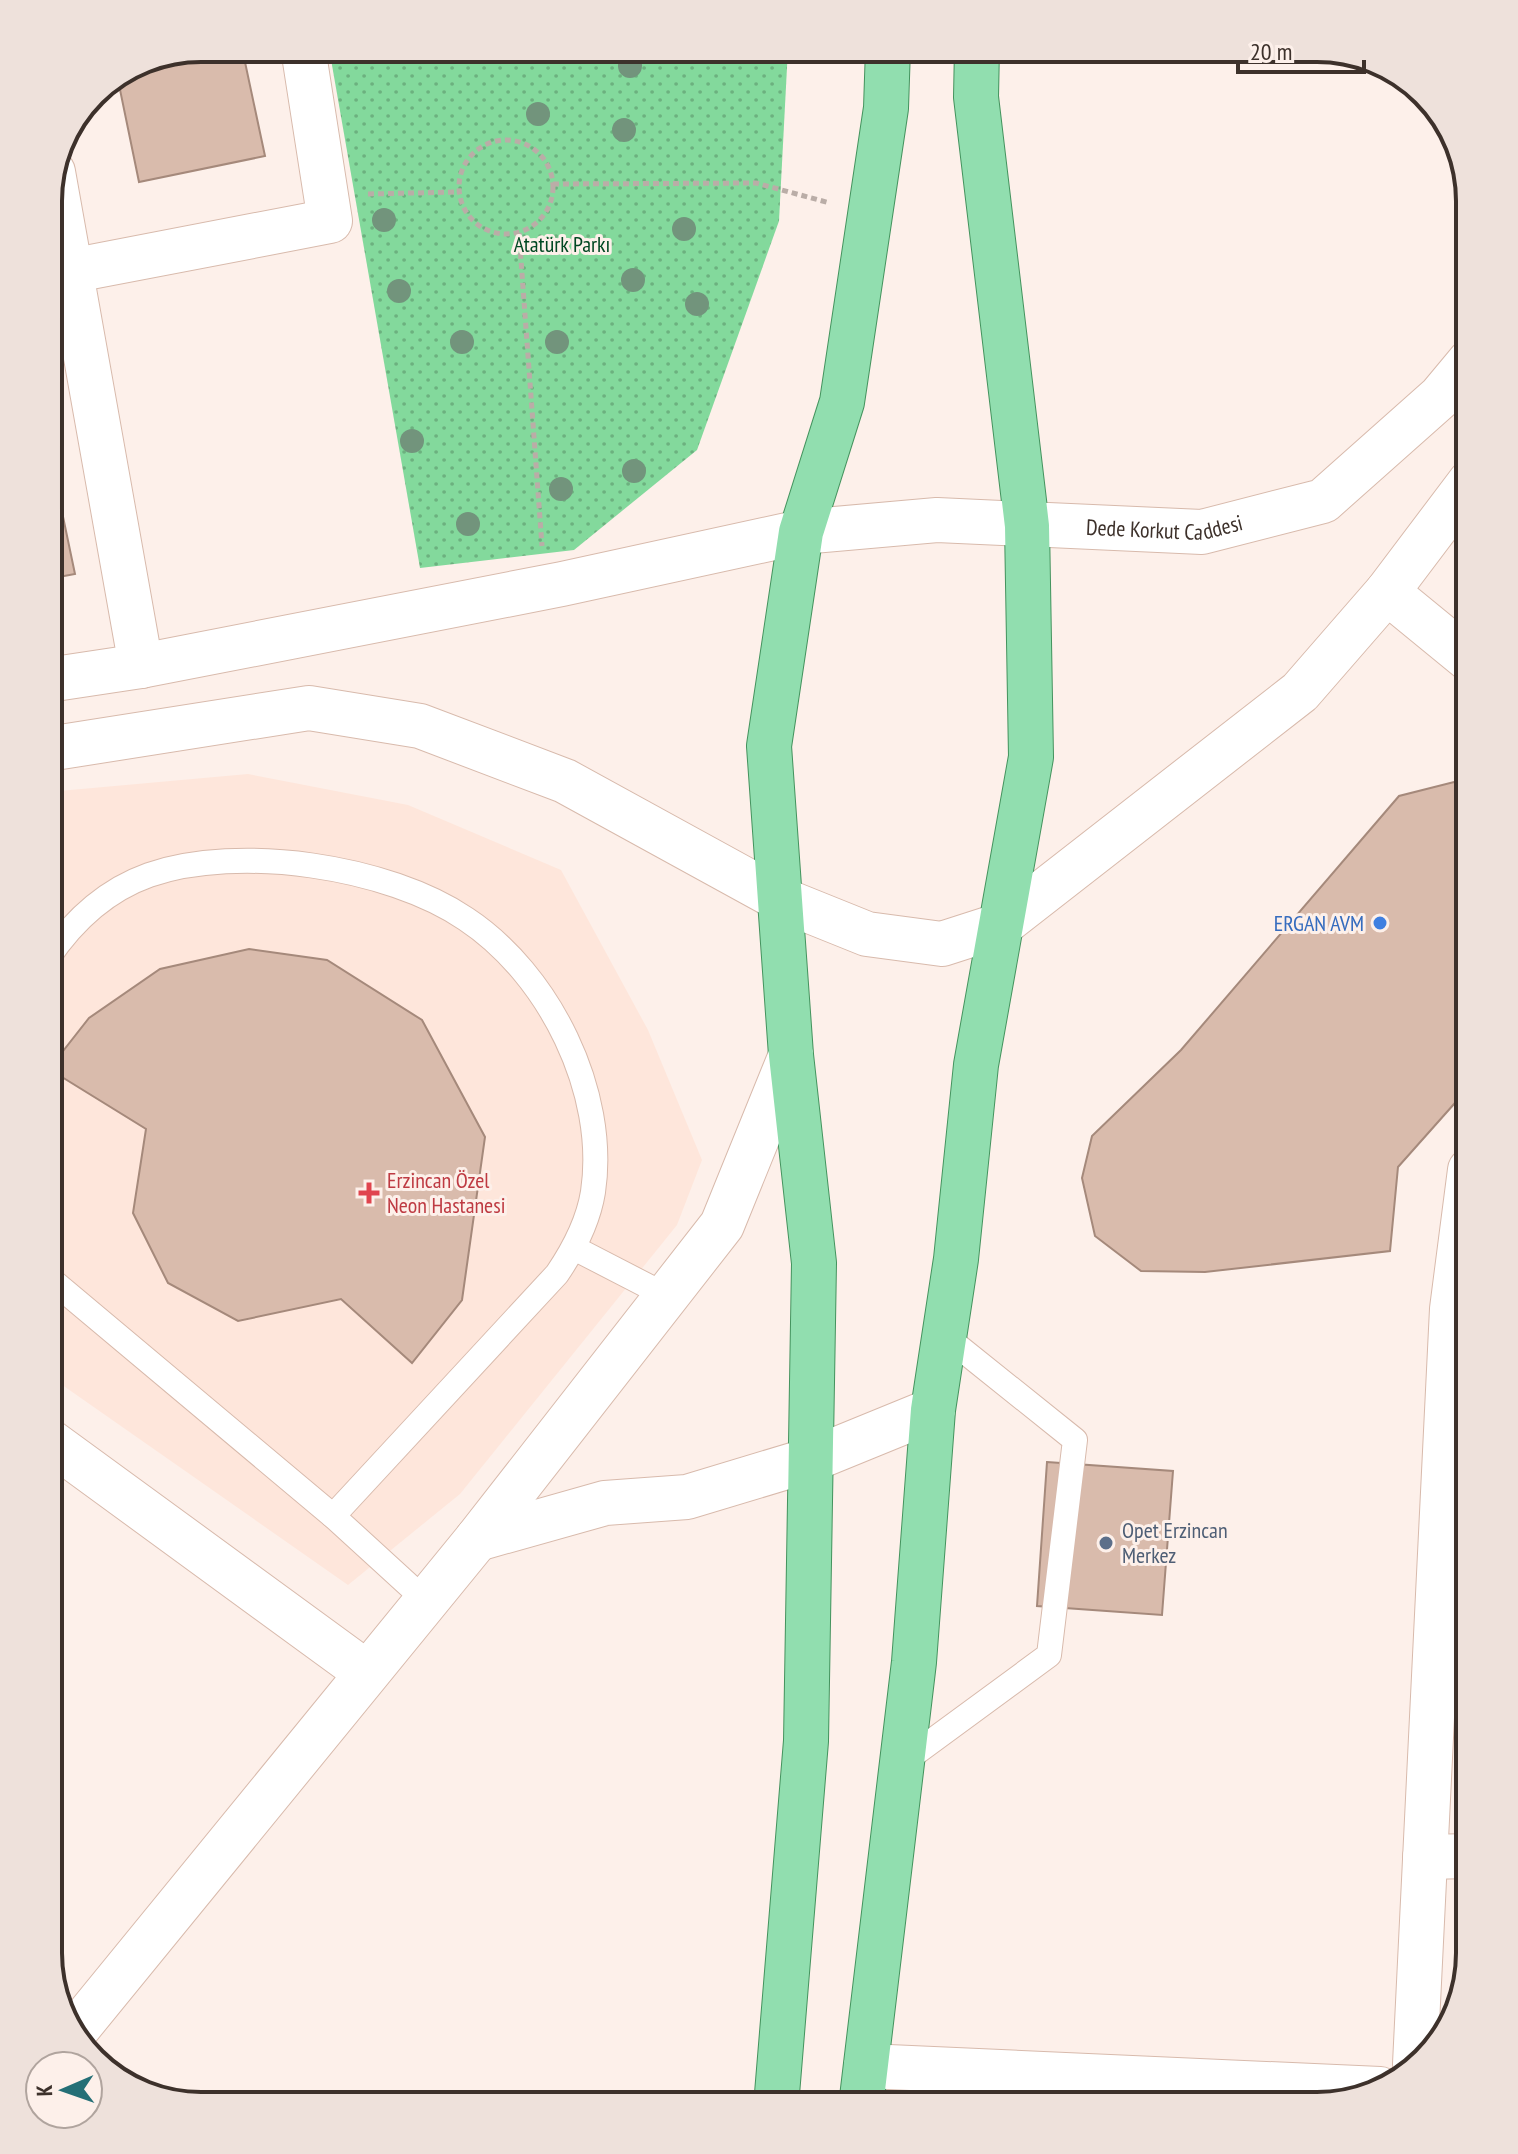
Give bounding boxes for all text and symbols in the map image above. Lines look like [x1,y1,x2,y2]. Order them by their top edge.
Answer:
scale bar [1238,24,1364,74]
text: 20 m [1250,36,1292,67]
park label: Atatürk Parkı [514,230,610,258]
street label: Dede Korkut Caddesi [1085,508,1245,546]
place label: ERGAN AVM [1274,909,1364,937]
marker: ERGAN AVM [1371,914,1389,932]
place label: Erzincan Özel Neon Hastanesi [387,1166,505,1219]
marker: Erzincan Özel Neon Hastanesi [358,1182,380,1204]
place label: Opet Erzincan Merkez [1122,1516,1228,1569]
marker: Opet Erzincan Merkez [1097,1534,1115,1552]
north arrow [24,2050,104,2130]
text: K [30,2084,58,2097]

